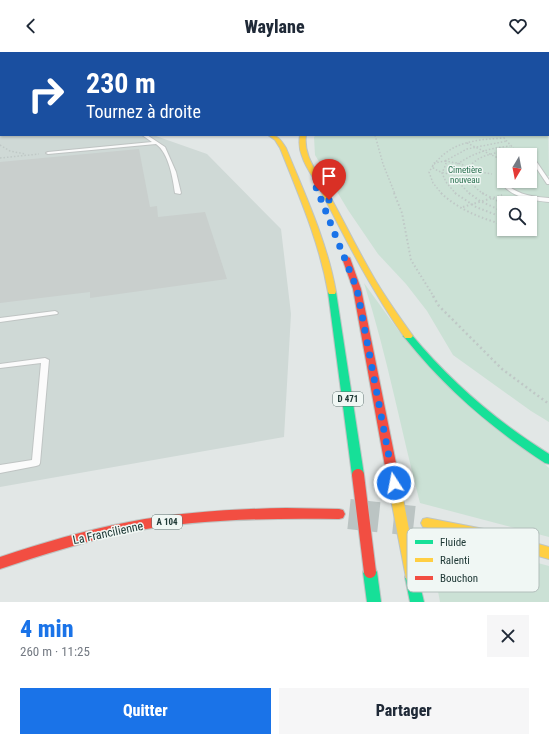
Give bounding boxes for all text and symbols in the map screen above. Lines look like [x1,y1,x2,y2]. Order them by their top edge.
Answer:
icon: back [20,15,42,37]
icon: heart [507,15,529,37]
text: Waylane [244,16,305,37]
text: 230 m [86,67,156,100]
icon: right [20,68,72,120]
text: Tournez à droite [86,101,201,122]
north arrow [497,148,537,188]
map controls [497,148,537,236]
pin [312,159,346,200]
icon: arrive [318,165,340,187]
park label: Cimetière nouveau [448,165,482,185]
button: search [497,196,537,236]
road number: D 471 [333,392,363,406]
position arrow [373,462,415,504]
road number: A 104 [152,515,182,529]
street label: La Francilienne [72,519,145,547]
legend [407,528,539,592]
text: Fluide [440,536,466,549]
text: Ralenti [440,554,470,567]
text: Bouchon [440,572,478,585]
text: 4 min [20,615,74,643]
button: close [487,615,529,657]
text: 260 m · 11:25 [20,644,90,659]
button: Quitter [20,688,271,734]
button: Partager [279,688,529,734]

